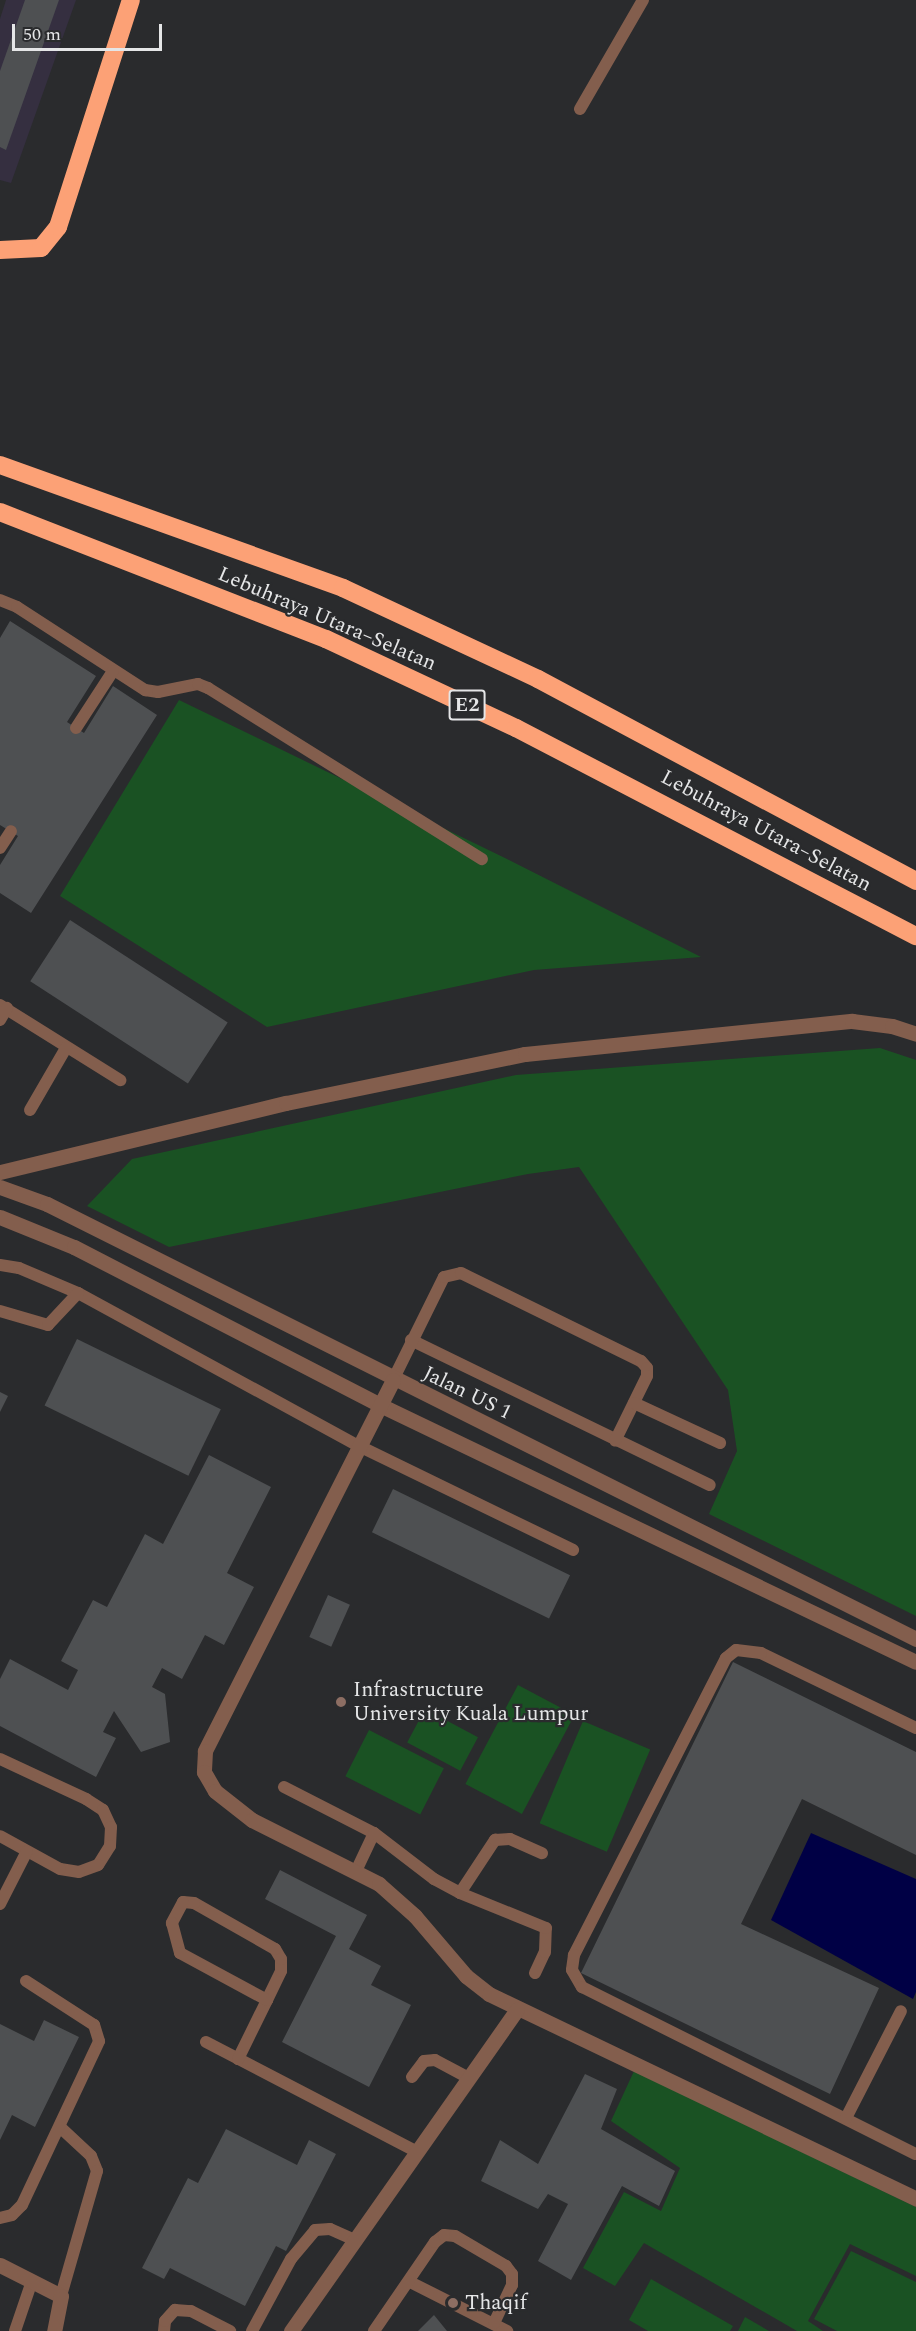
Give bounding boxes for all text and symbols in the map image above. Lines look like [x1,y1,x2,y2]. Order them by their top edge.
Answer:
scale bar [15,12,165,50]
text: 50 m [23,21,61,48]
street label: Lebuhraya Utara–Selatan [214,561,440,677]
road number: E2 [448,688,486,722]
street label: Lebuhraya Utara–Selatan [656,765,876,897]
street label: Jalan US 1 [419,1361,515,1425]
place label: Infrastructure University Kuala Lumpur [353,1677,588,1727]
marker: Infrastructure University Kuala Lumpur [334,1695,348,1709]
place label: Thaqif [465,2290,527,2316]
marker: Thaqif [446,2296,460,2310]

